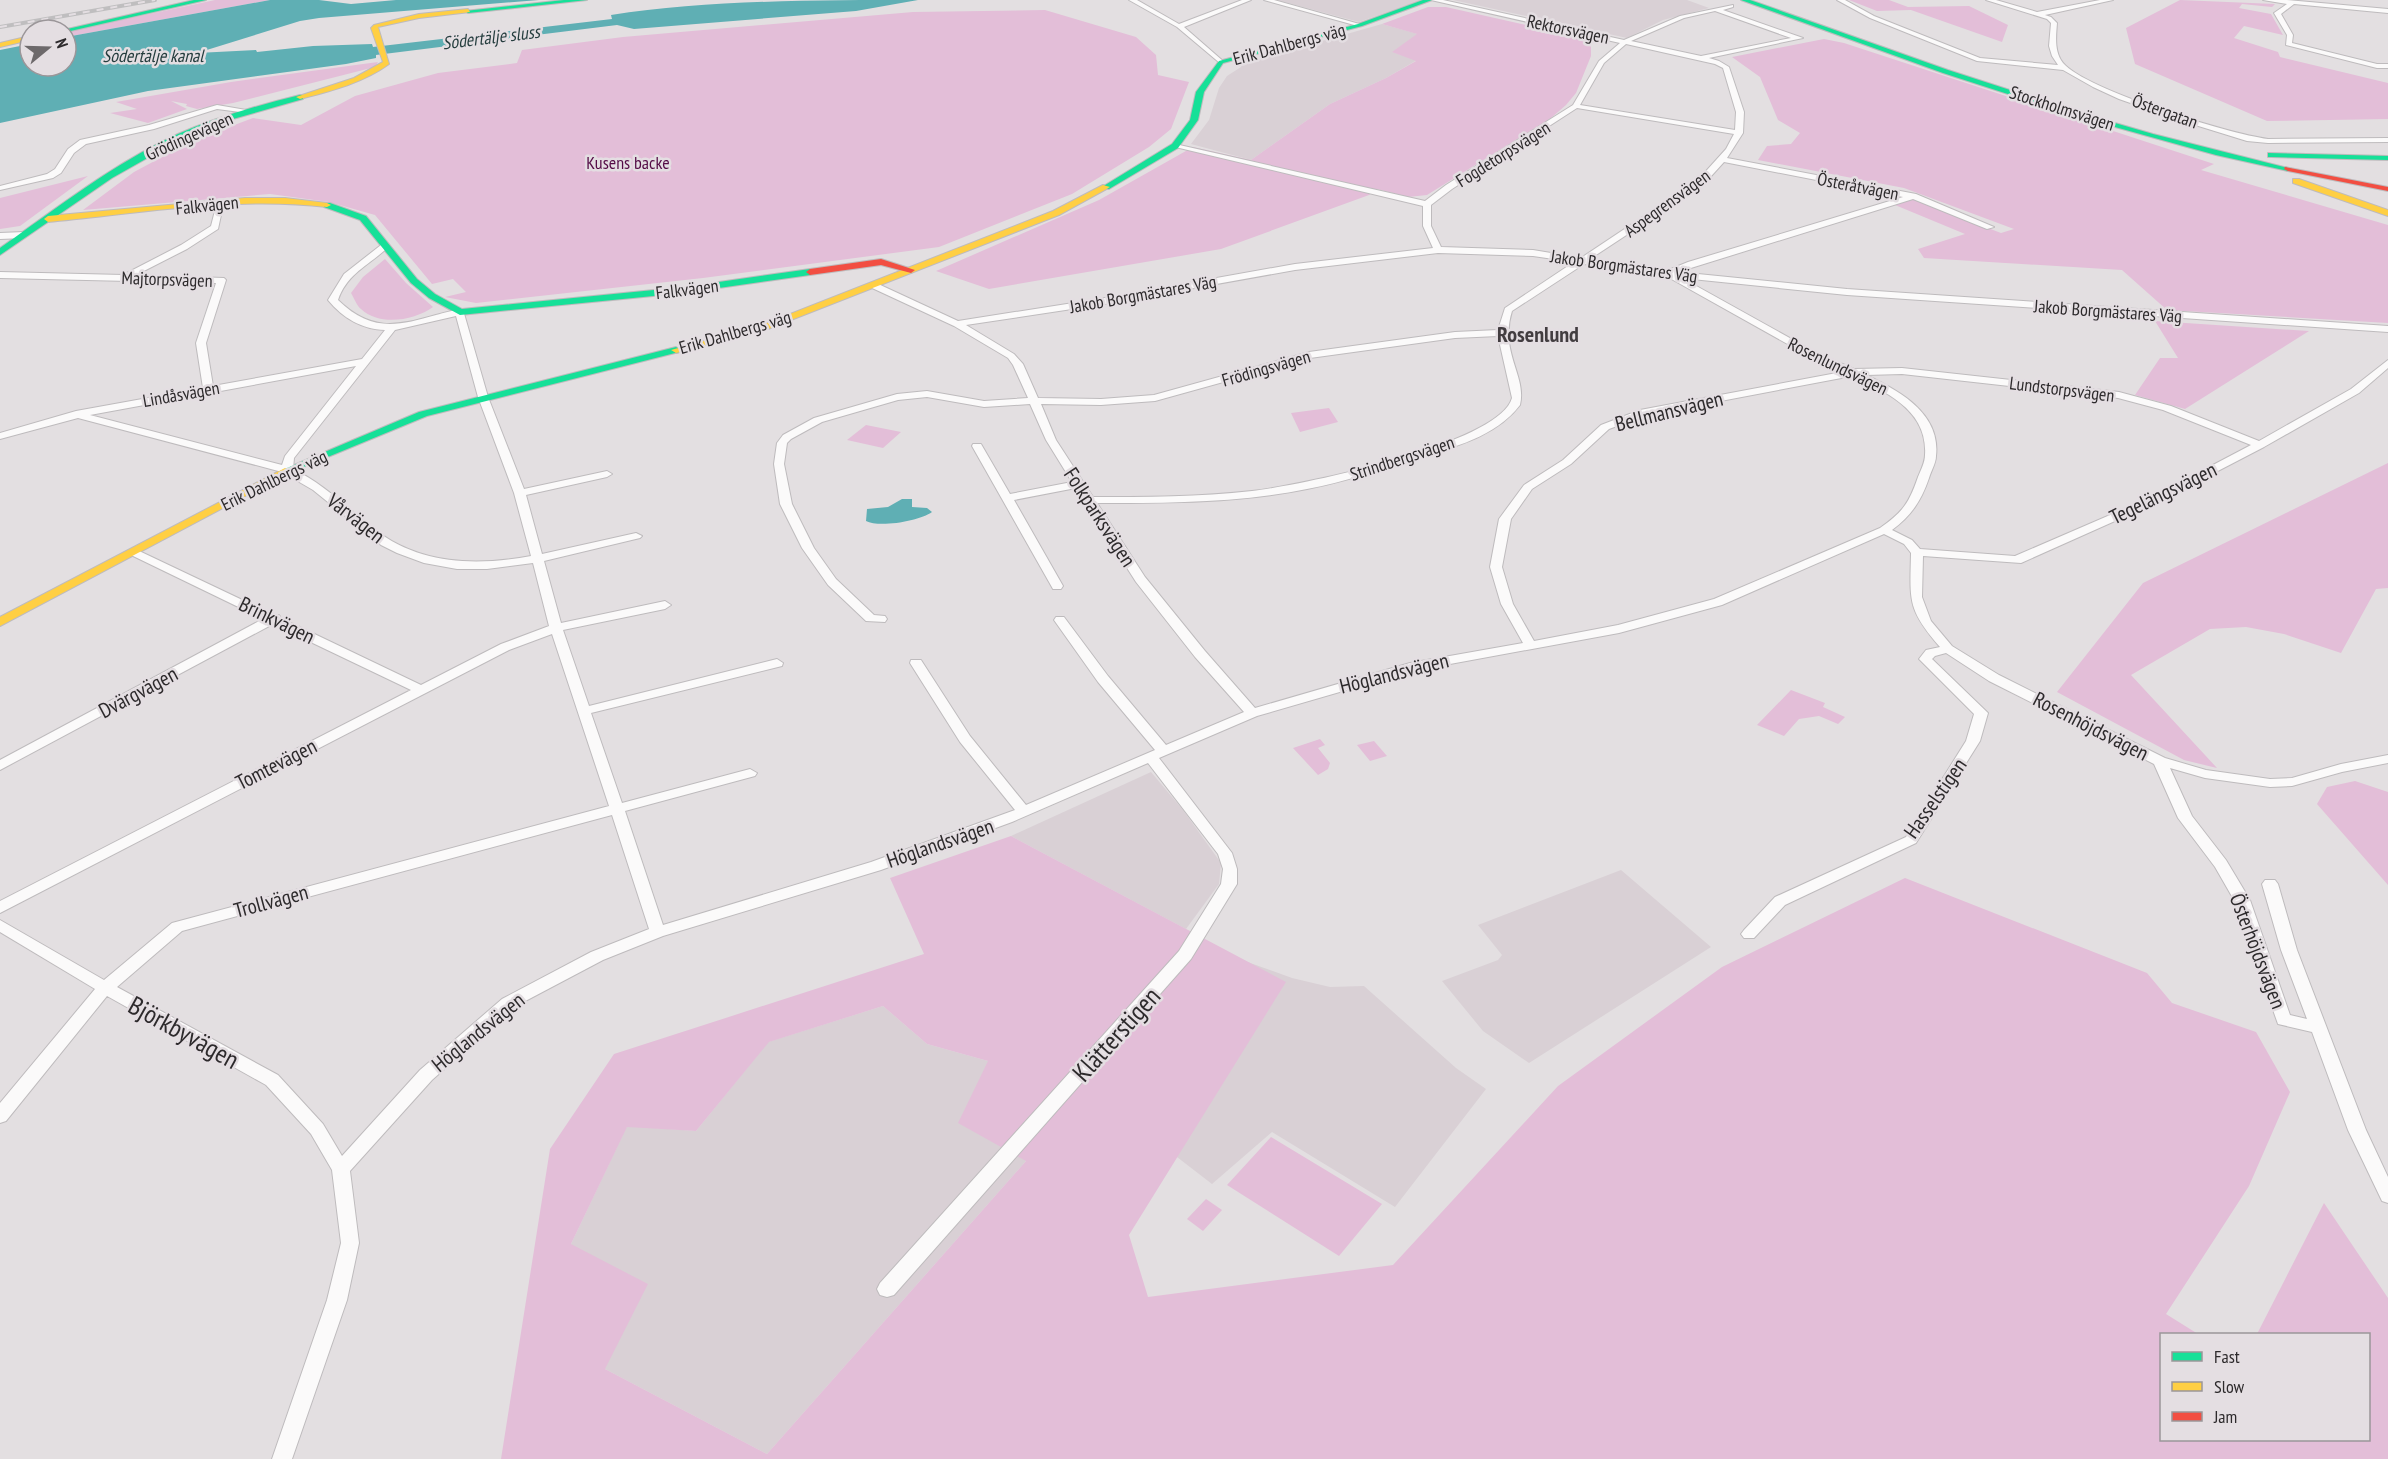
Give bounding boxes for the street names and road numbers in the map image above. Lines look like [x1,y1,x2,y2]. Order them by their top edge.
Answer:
street label: Rektorsvägen [1525,9,1611,49]
street label: Erik Dahlbergs väg [1230,18,1348,70]
street label: Stockholmsvägen [2007,80,2117,136]
street label: Östergatan [2129,89,2201,133]
street label: Grödingevägen [142,107,236,165]
street label: Fogdetorpsvägen [1452,116,1554,192]
street label: Aspegrensvägen [1619,164,1715,242]
street label: Österåtvägen [1815,167,1901,205]
street label: Falkvägen [174,190,240,220]
street label: Jakob Borgmästares Väg [1548,244,1699,288]
street label: Majtorpsvägen [121,266,213,292]
street label: Jakob Borgmästares Väg [1067,270,1218,318]
street label: Falkvägen [654,274,720,304]
street label: Jakob Borgmästares Väg [2032,294,2183,328]
street label: Erik Dahlbergs väg [676,305,794,359]
street label: Rosenlundsvägen [1784,332,1892,400]
street label: Frödingsvägen [1219,344,1313,392]
street label: Lundstorpsvägen [2008,371,2116,407]
street label: Lindåsvägen [141,376,221,412]
street label: Bellmansvägen [1612,385,1726,437]
street label: Strindbergsvägen [1347,430,1457,486]
street label: Erik Dahlbergs väg [217,444,331,516]
street label: Tegelängsvägen [2105,456,2221,530]
street label: Folkparksvägen [1058,462,1142,572]
street label: Vårvägen [321,486,391,549]
street label: Brinkvägen [235,590,319,650]
street label: Höglandsvägen [1337,646,1451,700]
street label: Dvärgvägen [94,660,182,724]
street label: Rosenhöjdsvägen [2029,685,2153,767]
street label: Tomtevägen [231,732,321,796]
street label: Hasselstigen [1898,753,1972,843]
street label: Höglandsvägen [883,812,997,874]
street label: Trollvägen [231,878,311,924]
street label: Österhöjdsvägen [2224,890,2292,1012]
street label: Klätterstigen [1065,980,1167,1088]
street label: Höglandsvägen [426,986,530,1078]
street label: Björkbyvägen [123,988,245,1076]

